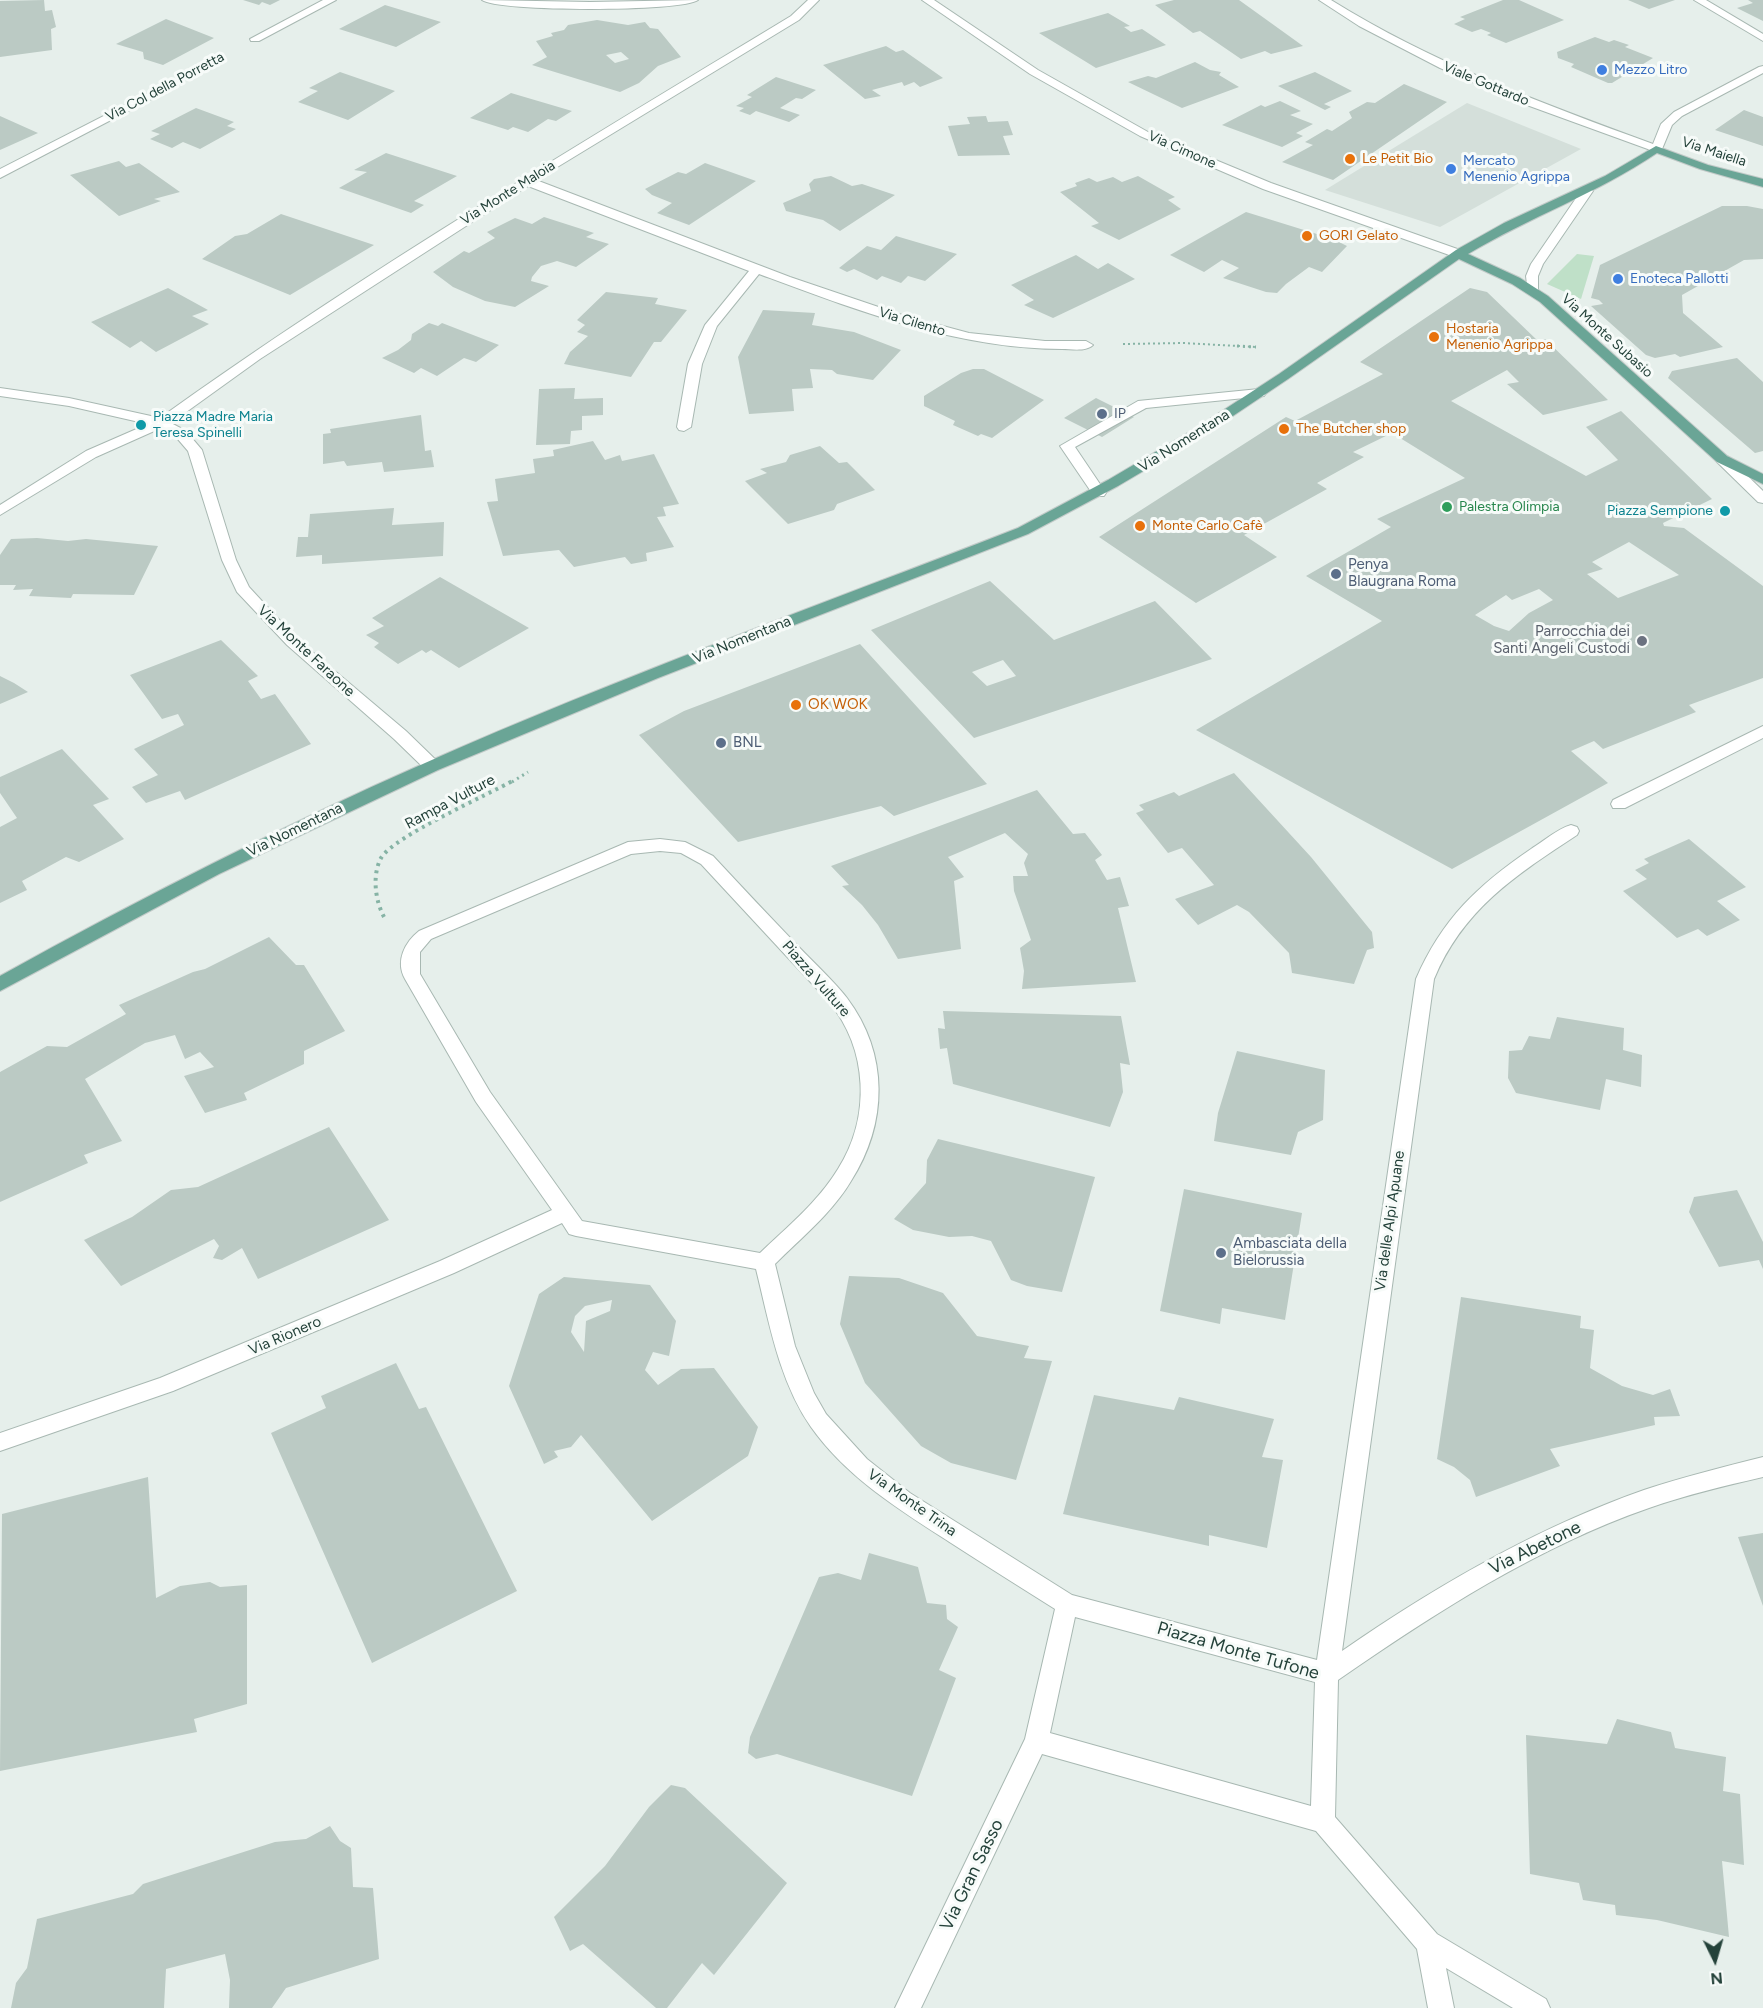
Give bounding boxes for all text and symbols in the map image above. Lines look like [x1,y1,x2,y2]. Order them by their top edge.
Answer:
street label: Via Col della Porretta [103,49,227,125]
street label: Viale Gottardo [1440,58,1532,110]
place label: Mezzo Litro [1614,62,1687,78]
marker: Mezzo Litro [1595,63,1609,77]
street label: Via Cimone [1146,128,1218,172]
street label: Via Maiella [1680,134,1748,170]
place label: Le Petit Bio [1362,151,1433,167]
marker: Le Petit Bio [1343,152,1357,166]
place label: Mercato Menenio Agrippa [1463,153,1570,186]
street label: Via Monte Maloia [458,157,558,229]
marker: Mercato Menenio Agrippa [1444,162,1458,176]
place label: GORI Gelato [1319,228,1398,244]
marker: GORI Gelato [1300,229,1314,243]
place label: Enoteca Pallotti [1630,271,1729,287]
marker: Enoteca Pallotti [1611,272,1625,286]
street label: Via Monte Subasio [1558,291,1656,381]
street label: Via Cilento [877,304,947,340]
place label: Hostaria Menenio Agrippa [1446,321,1553,354]
marker: Hostaria Menenio Agrippa [1427,330,1441,344]
place label: IP [1114,406,1126,422]
street label: Via Nomentana [1135,406,1233,476]
marker: IP [1095,407,1109,421]
place label: Piazza Madre Maria Teresa Spinelli [153,409,273,442]
marker: Piazza Madre Maria Teresa Spinelli [134,418,148,432]
place label: The Butcher shop [1296,421,1406,437]
marker: The Butcher shop [1277,422,1291,436]
place label: Palestra Olimpia [1459,499,1560,515]
marker: Palestra Olimpia [1440,500,1454,514]
place label: Piazza Sempione [1607,503,1713,519]
marker: Piazza Sempione [1718,504,1732,518]
place label: Monte Carlo Cafè [1152,518,1263,534]
marker: Monte Carlo Cafè [1133,519,1147,533]
place label: Penya Blaugrana Roma [1348,556,1456,591]
marker: Penya Blaugrana Roma [1329,567,1343,581]
street label: Via Monte Faraone [254,601,358,701]
street label: Via Nomentana [690,612,794,668]
place label: Parrocchia dei Santi Angeli Custodi [1493,623,1630,658]
marker: Parrocchia dei Santi Angeli Custodi [1635,634,1649,648]
place label: OK WOK [808,696,868,714]
marker: OK WOK [789,698,803,712]
place label: BNL [733,734,762,752]
marker: BNL [714,736,728,750]
street label: Rampa Vulture [402,771,498,833]
street label: Via Nomentana [244,799,346,861]
street label: Piazza Vulture [778,937,854,1021]
street label: Via delle Alpi Apuane [1371,1150,1409,1292]
place label: Ambasciata della Bielorussia [1233,1235,1347,1270]
marker: Ambasciata della Bielorussia [1214,1246,1228,1260]
street label: Via Rionero [246,1313,324,1359]
street label: Via Monte Trina [864,1466,960,1540]
street label: Via Abetone [1485,1516,1585,1580]
street label: Piazza Monte Tufone [1154,1617,1322,1685]
street label: Via Gran Sasso [936,1816,1008,1934]
north arrow [1685,1930,1745,1990]
text: N [1710,1968,1724,1988]

